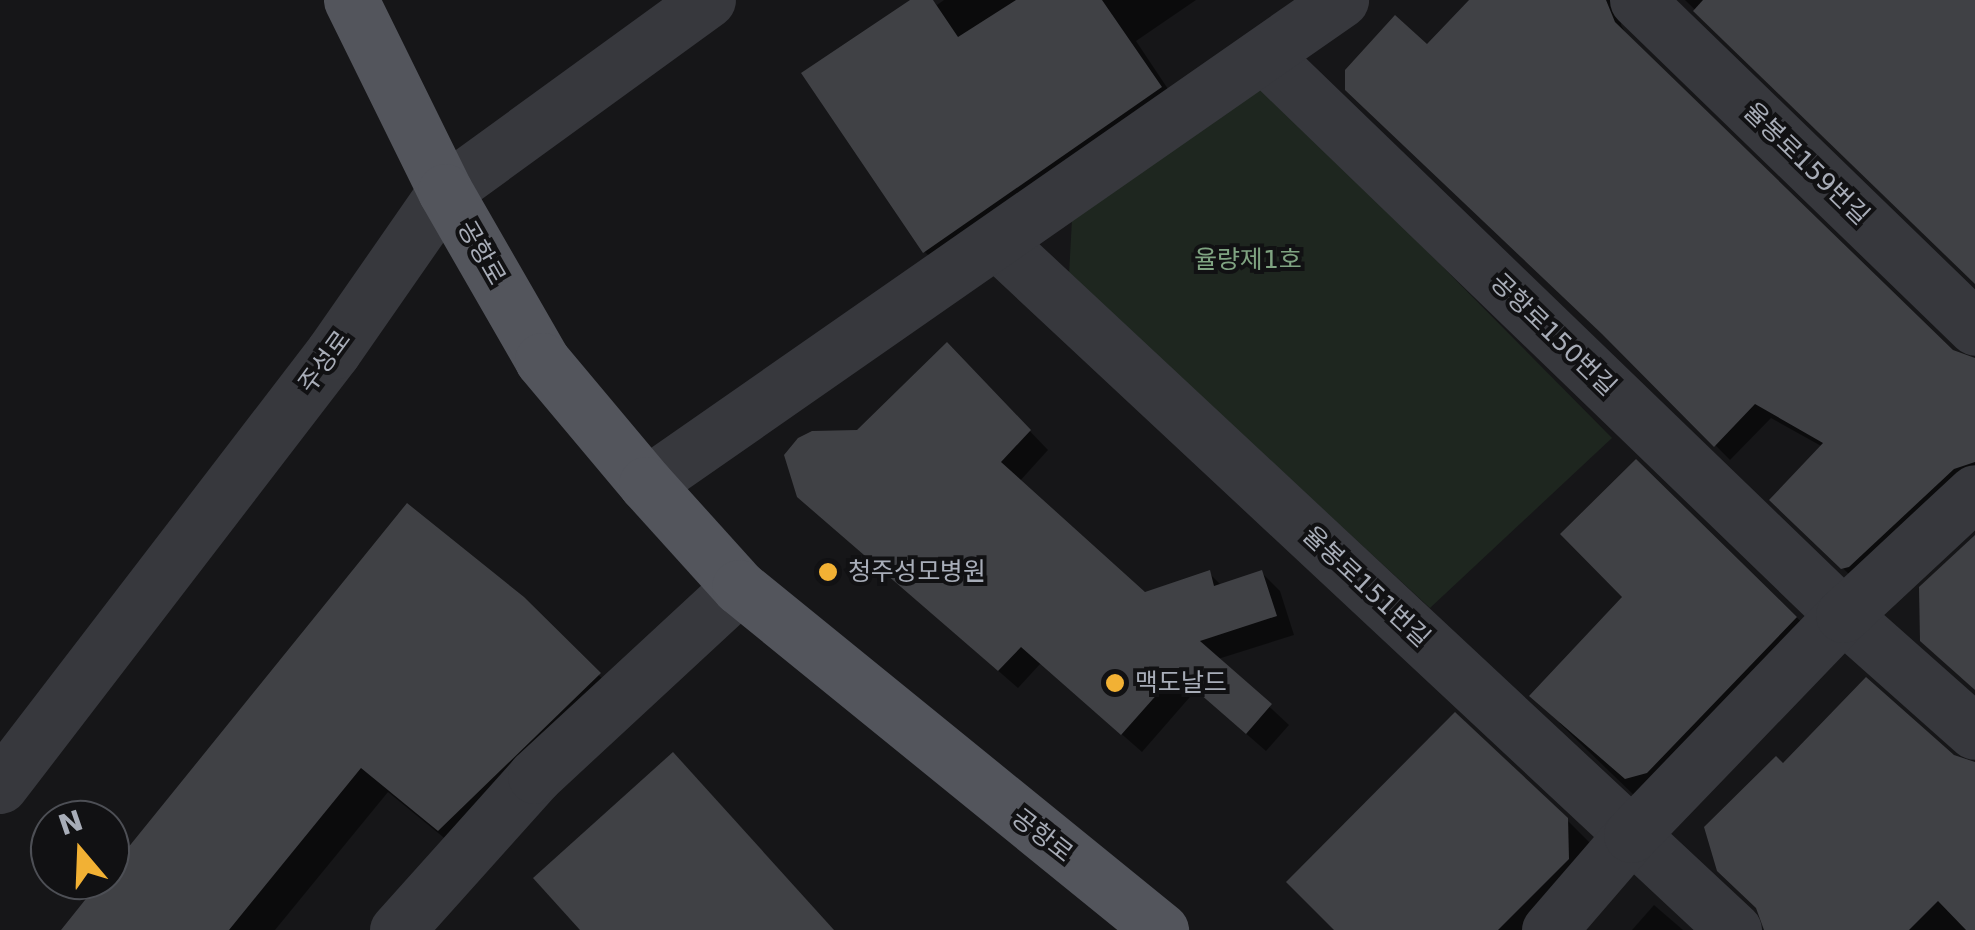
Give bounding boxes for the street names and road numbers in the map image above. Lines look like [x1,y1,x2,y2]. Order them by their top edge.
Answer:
street label: 율봉로159번길 [1737,97,1875,231]
street label: 공항로 [451,216,511,290]
street label: 공항로150번길 [1484,268,1622,402]
street label: 주성로 [293,325,357,399]
street label: 율봉로151번길 [1296,521,1436,653]
street label: 공항로 [1006,803,1078,869]

